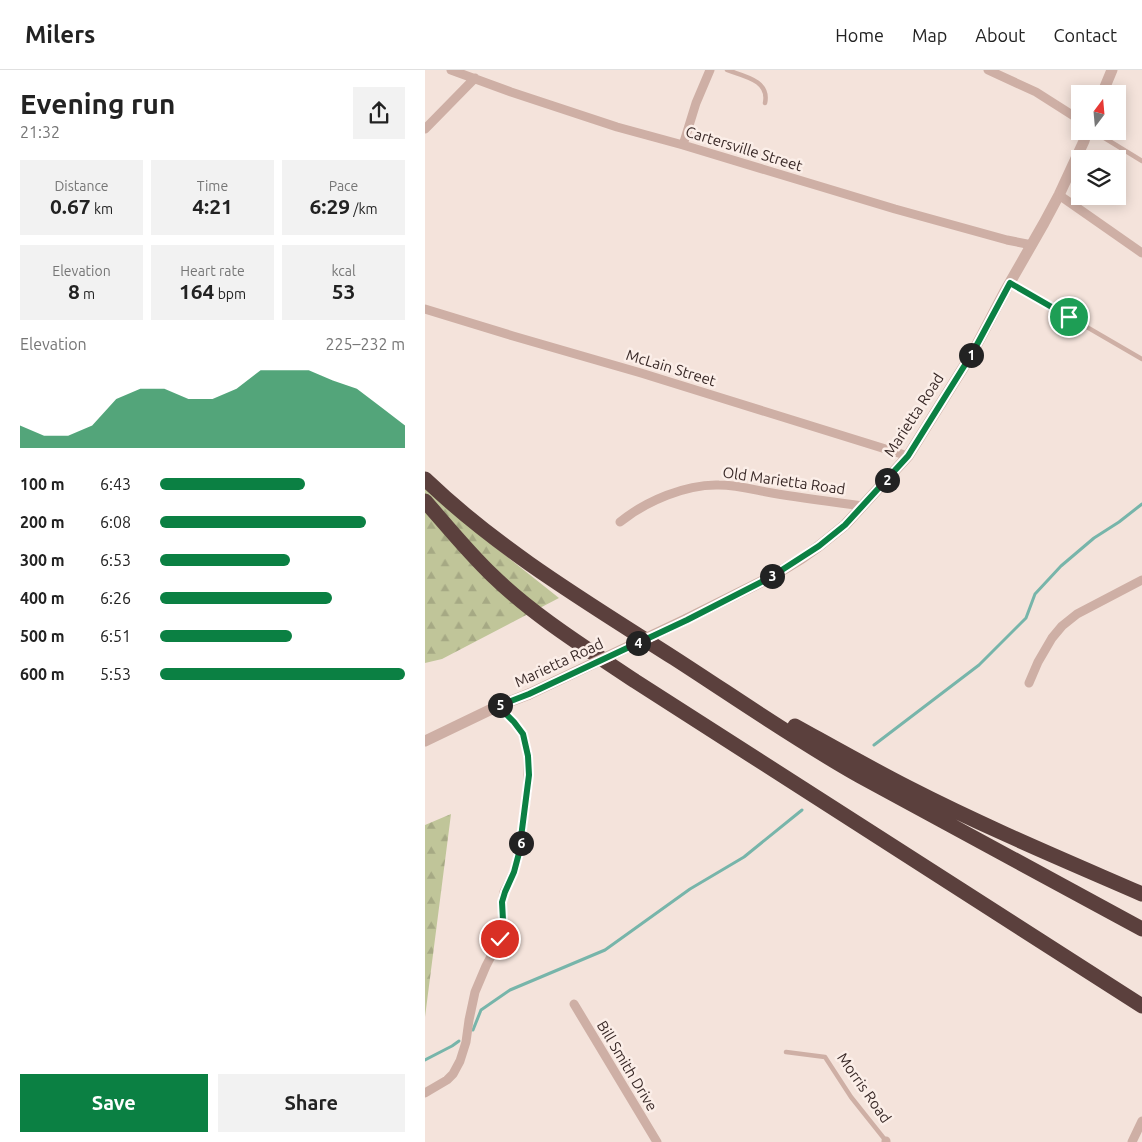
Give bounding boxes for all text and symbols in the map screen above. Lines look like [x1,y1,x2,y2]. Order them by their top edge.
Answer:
text: Milers [25,21,95,48]
text: Home [835,25,884,45]
text: Map [912,25,947,45]
text: About [975,25,1025,45]
text: Contact [1053,25,1117,45]
north arrow [1071,85,1126,140]
map controls [1071,85,1126,205]
button: share [353,87,405,139]
text: Evening run [20,88,175,119]
text: 21:32 [20,123,60,141]
street label: Cartersville Street [684,123,805,174]
button: layers [1071,150,1126,205]
text: Distance [54,178,109,194]
text: Time [197,178,228,194]
text: Pace [329,178,358,194]
text: 0.67 [50,194,91,218]
text: 4:21 [192,194,233,218]
text: 6:29 [309,194,350,218]
text: km [91,201,113,217]
text: /km [350,201,378,217]
text: Elevation [52,263,111,279]
text: Heart rate [180,263,245,279]
text: kcal [331,263,356,279]
text: 8 [68,279,80,303]
text: 164 [179,279,214,303]
text: 53 [332,279,355,303]
text: m [80,286,95,302]
text: bpm [214,286,246,302]
pin [1048,296,1090,338]
icon: arrive [1055,303,1083,331]
text: Elevation [20,335,87,353]
text: 225–232 m [325,335,405,353]
pin: 1 [959,342,983,368]
street label: McLain Street [624,346,718,389]
text: 1 [968,347,975,363]
street label: Marietta Road [880,370,947,460]
street label: Old Marietta Road [722,463,846,498]
pin: 2 [875,468,899,492]
text: 2 [884,472,891,488]
text: 100 m [20,475,65,493]
text: 6:43 [100,475,131,493]
text: 200 m [20,513,65,531]
text: 6:08 [100,513,131,531]
text: 300 m [20,551,65,569]
text: 6:53 [100,551,131,569]
pin: 3 [759,564,785,588]
text: 3 [769,568,776,584]
text: 400 m [20,589,65,607]
text: 6:26 [100,589,131,607]
text: 500 m [20,627,65,645]
text: 6:51 [100,627,131,645]
pin: 4 [625,630,651,656]
street label: Marietta Road [512,635,606,691]
text: 4 [635,635,642,651]
text: 600 m [20,665,65,683]
text: 5:53 [100,665,131,683]
pin: 5 [487,692,513,718]
text: 5 [497,697,504,713]
pin: 6 [509,830,533,856]
text: 6 [518,835,525,851]
pin [479,918,521,960]
icon: check [486,925,514,953]
street label: Bill Smith Drive [594,1018,661,1114]
street label: Morris Road [834,1050,895,1126]
button: Save [20,1074,208,1132]
button: Share [218,1074,405,1132]

